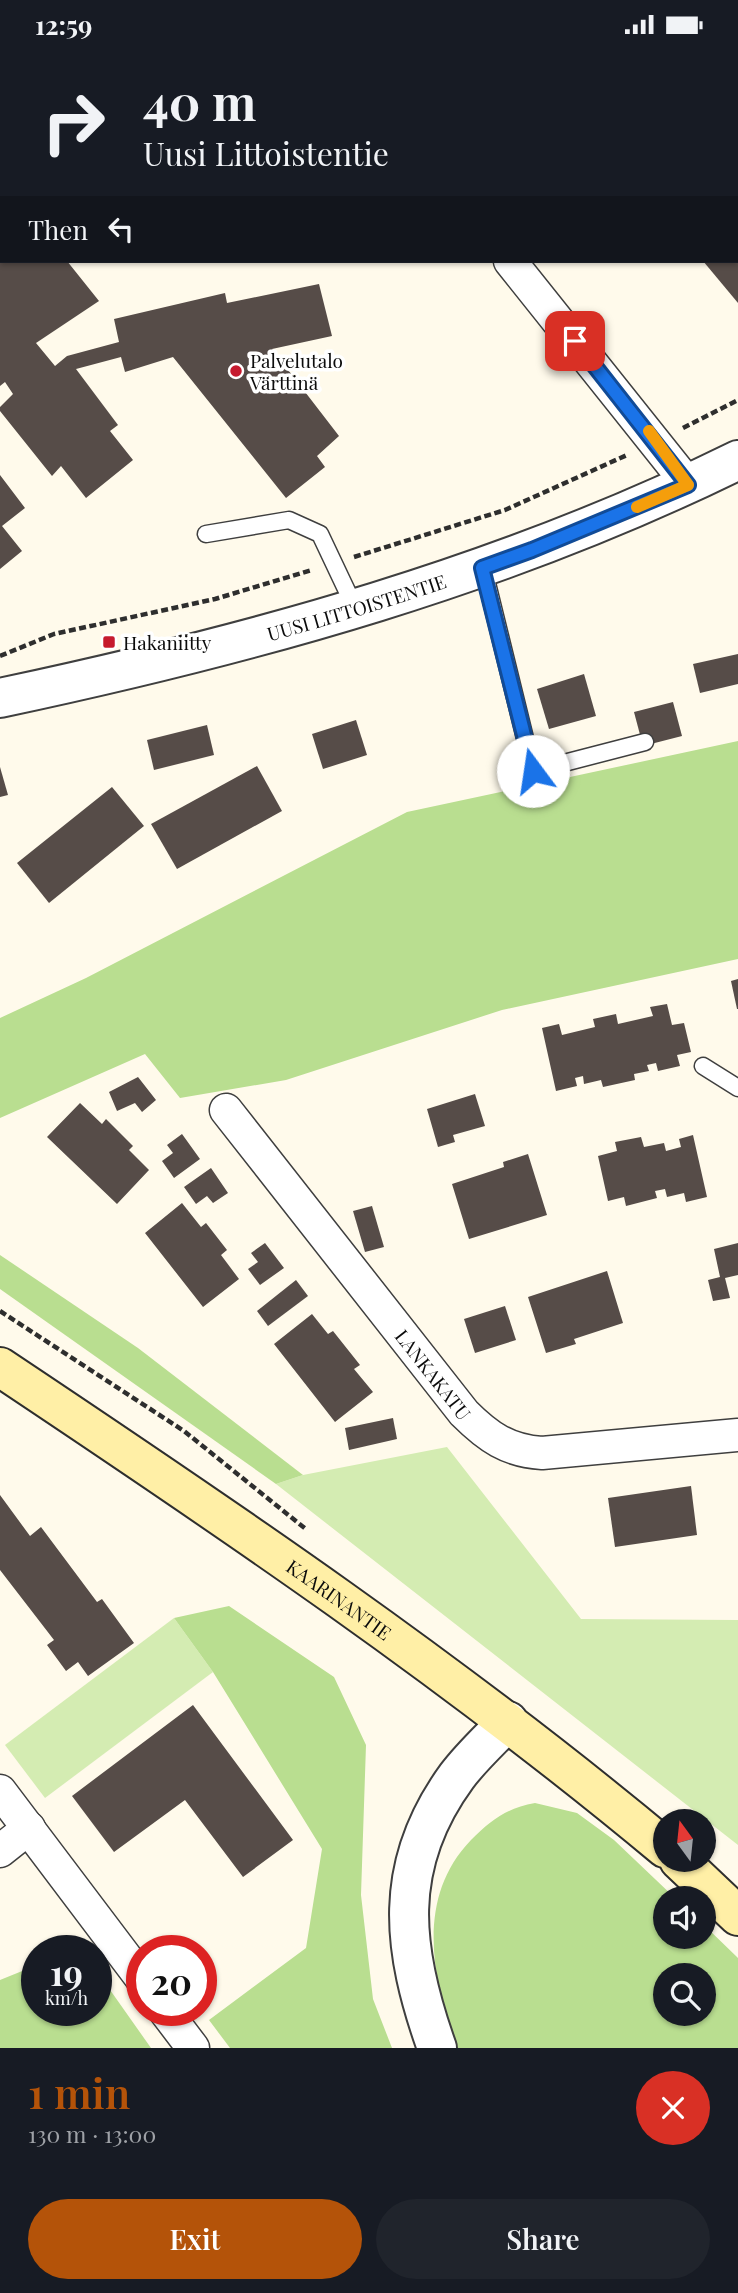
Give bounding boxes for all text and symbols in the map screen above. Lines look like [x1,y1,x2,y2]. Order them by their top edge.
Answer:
text: 12:59 [35,7,92,42]
text: 40 m [143,68,256,133]
icon: right [28,77,119,168]
text: Uusi Littoistentie [143,131,389,174]
icon: left [102,210,140,248]
text: Then [28,212,88,247]
pin [545,311,605,371]
icon: arrive [556,322,594,360]
place label: Palvelutalo Värttinä [249,347,343,395]
marker: Palvelutalo Värttinä [228,363,244,379]
street label: UUSI LITTOISTENTIE [264,567,449,646]
place label: Hakaniitty [123,629,212,655]
marker: Hakaniitty [101,634,117,650]
position arrow [496,734,570,808]
street label: LANKAKATU [390,1324,477,1425]
street label: KAARINANTIE [282,1553,397,1645]
north arrow [653,1809,716,1873]
map controls [653,1809,716,2026]
button: sound [653,1886,716,1949]
speed limit sign: 20 [126,1935,217,2026]
text: 19 [50,1948,83,1995]
button: search [653,1963,716,2026]
text: km/h [45,1986,88,2010]
text: 1 min [28,2064,130,2120]
button: close [636,2071,710,2145]
text: 130 m · 13:00 [28,2118,156,2149]
button: Exit [28,2199,362,2279]
button: Share [376,2199,710,2279]

